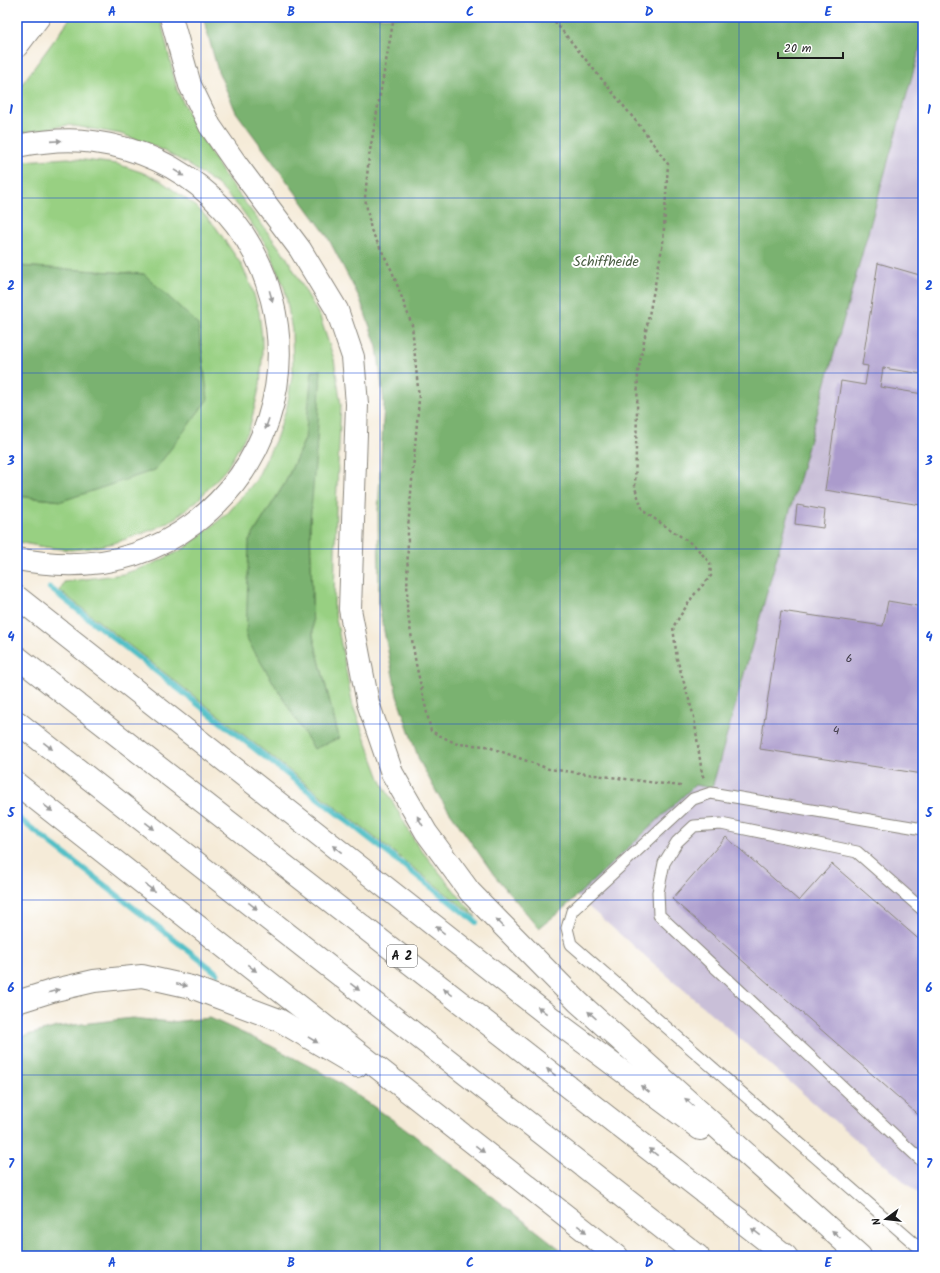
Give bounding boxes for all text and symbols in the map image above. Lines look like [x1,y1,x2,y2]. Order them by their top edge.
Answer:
text: A [108,2,116,23]
text: B [287,2,295,23]
text: C [466,2,474,23]
text: D [645,2,654,23]
text: E [824,2,832,23]
scale bar [778,34,843,60]
text: 20 m [784,39,812,58]
text: 1 [9,100,13,121]
text: 1 [927,100,931,121]
one-way arrow [50,137,62,144]
one-way arrow [173,169,185,176]
park label: Schiffheide [573,251,639,273]
text: 2 [7,276,15,297]
text: 2 [925,276,933,297]
one-way arrow [269,290,275,302]
one-way arrow [264,418,270,430]
text: 3 [6,451,15,472]
text: 3 [924,451,933,472]
text: 4 [7,627,15,648]
text: 4 [925,627,933,648]
house number: 6 [846,649,852,668]
house number: 4 [833,721,840,740]
one-way arrow [42,742,53,750]
text: 5 [7,803,16,824]
text: 5 [925,803,934,824]
one-way arrow [42,804,53,812]
one-way arrow [416,815,423,827]
one-way arrow [145,822,156,830]
one-way arrow [332,845,343,854]
one-way arrow [144,884,155,892]
one-way arrow [247,902,258,911]
one-way arrow [495,918,505,928]
one-way arrow [434,925,445,934]
road number: A 2 [387,945,417,967]
one-way arrow [247,964,258,973]
text: 6 [7,978,15,999]
text: 6 [925,978,933,999]
one-way arrow [176,982,188,988]
one-way arrow [349,982,360,991]
one-way arrow [48,988,60,994]
one-way arrow [443,988,454,997]
one-way arrow [536,1006,547,1015]
one-way arrow [587,1010,597,1020]
one-way arrow [307,1036,319,1043]
one-way arrow [545,1068,556,1077]
one-way arrow [640,1084,651,1093]
one-way arrow [684,1098,693,1107]
one-way arrow [474,1144,485,1153]
one-way arrow [648,1148,659,1156]
text: 7 [8,1154,15,1175]
text: 7 [926,1154,933,1175]
north arrow [866,1199,906,1239]
text: N [868,1216,887,1227]
one-way arrow [577,1225,588,1233]
one-way arrow [750,1228,761,1236]
one-way arrow [831,1230,841,1239]
text: A [108,1253,116,1273]
text: B [287,1253,295,1273]
text: C [466,1253,474,1273]
text: D [645,1253,654,1273]
text: E [824,1253,832,1273]

